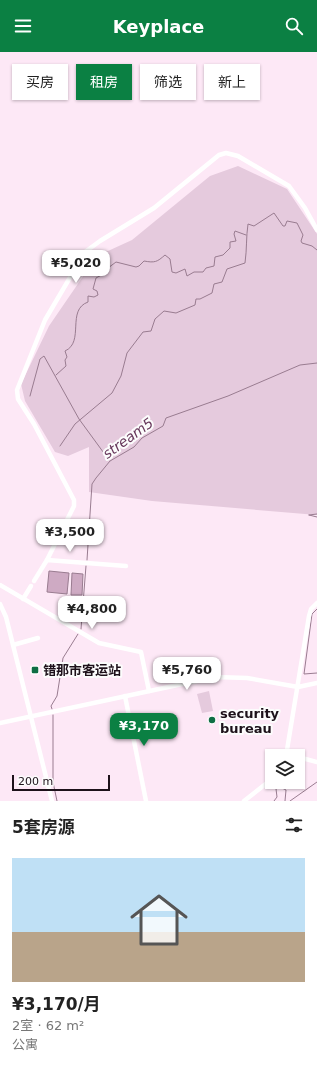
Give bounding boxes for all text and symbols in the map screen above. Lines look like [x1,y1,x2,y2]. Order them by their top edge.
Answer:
icon: menu [12,15,34,37]
icon: search [283,15,305,37]
text: Keyplace [113,16,204,37]
chip: 买房 [12,64,68,100]
chip: 租房 [76,64,132,100]
chip: 筛选 [140,64,196,100]
chip: 新上 [204,64,260,100]
pin: ¥5,020 [43,250,109,284]
text: ¥5,020 [51,255,101,270]
water label: stream5 [100,414,156,462]
pin: ¥3,500 [37,519,103,553]
text: ¥3,500 [45,524,95,539]
pin: ¥4,800 [59,596,125,630]
text: ¥4,800 [67,601,117,616]
pin: ¥5,760 [154,657,220,691]
text: ¥5,760 [162,662,212,677]
place label: 错那市客运站 [43,663,121,678]
marker: 错那市客运站 [30,665,40,675]
place label: security bureau [220,706,280,736]
pin: ¥3,170 [111,713,177,747]
marker: security bureau [207,715,217,725]
text: ¥3,170 [119,718,169,733]
map controls [265,749,305,789]
button: layers [265,749,305,789]
scale bar [12,773,110,792]
text: 200 m [18,775,53,788]
icon: filters [283,814,305,836]
text: 5套房源 [12,817,75,837]
icon: home [123,884,195,956]
text: ¥3,170/月 [12,994,101,1014]
text: 2室 · 62 m² [12,1018,84,1033]
text: 公寓 [12,1037,38,1052]

